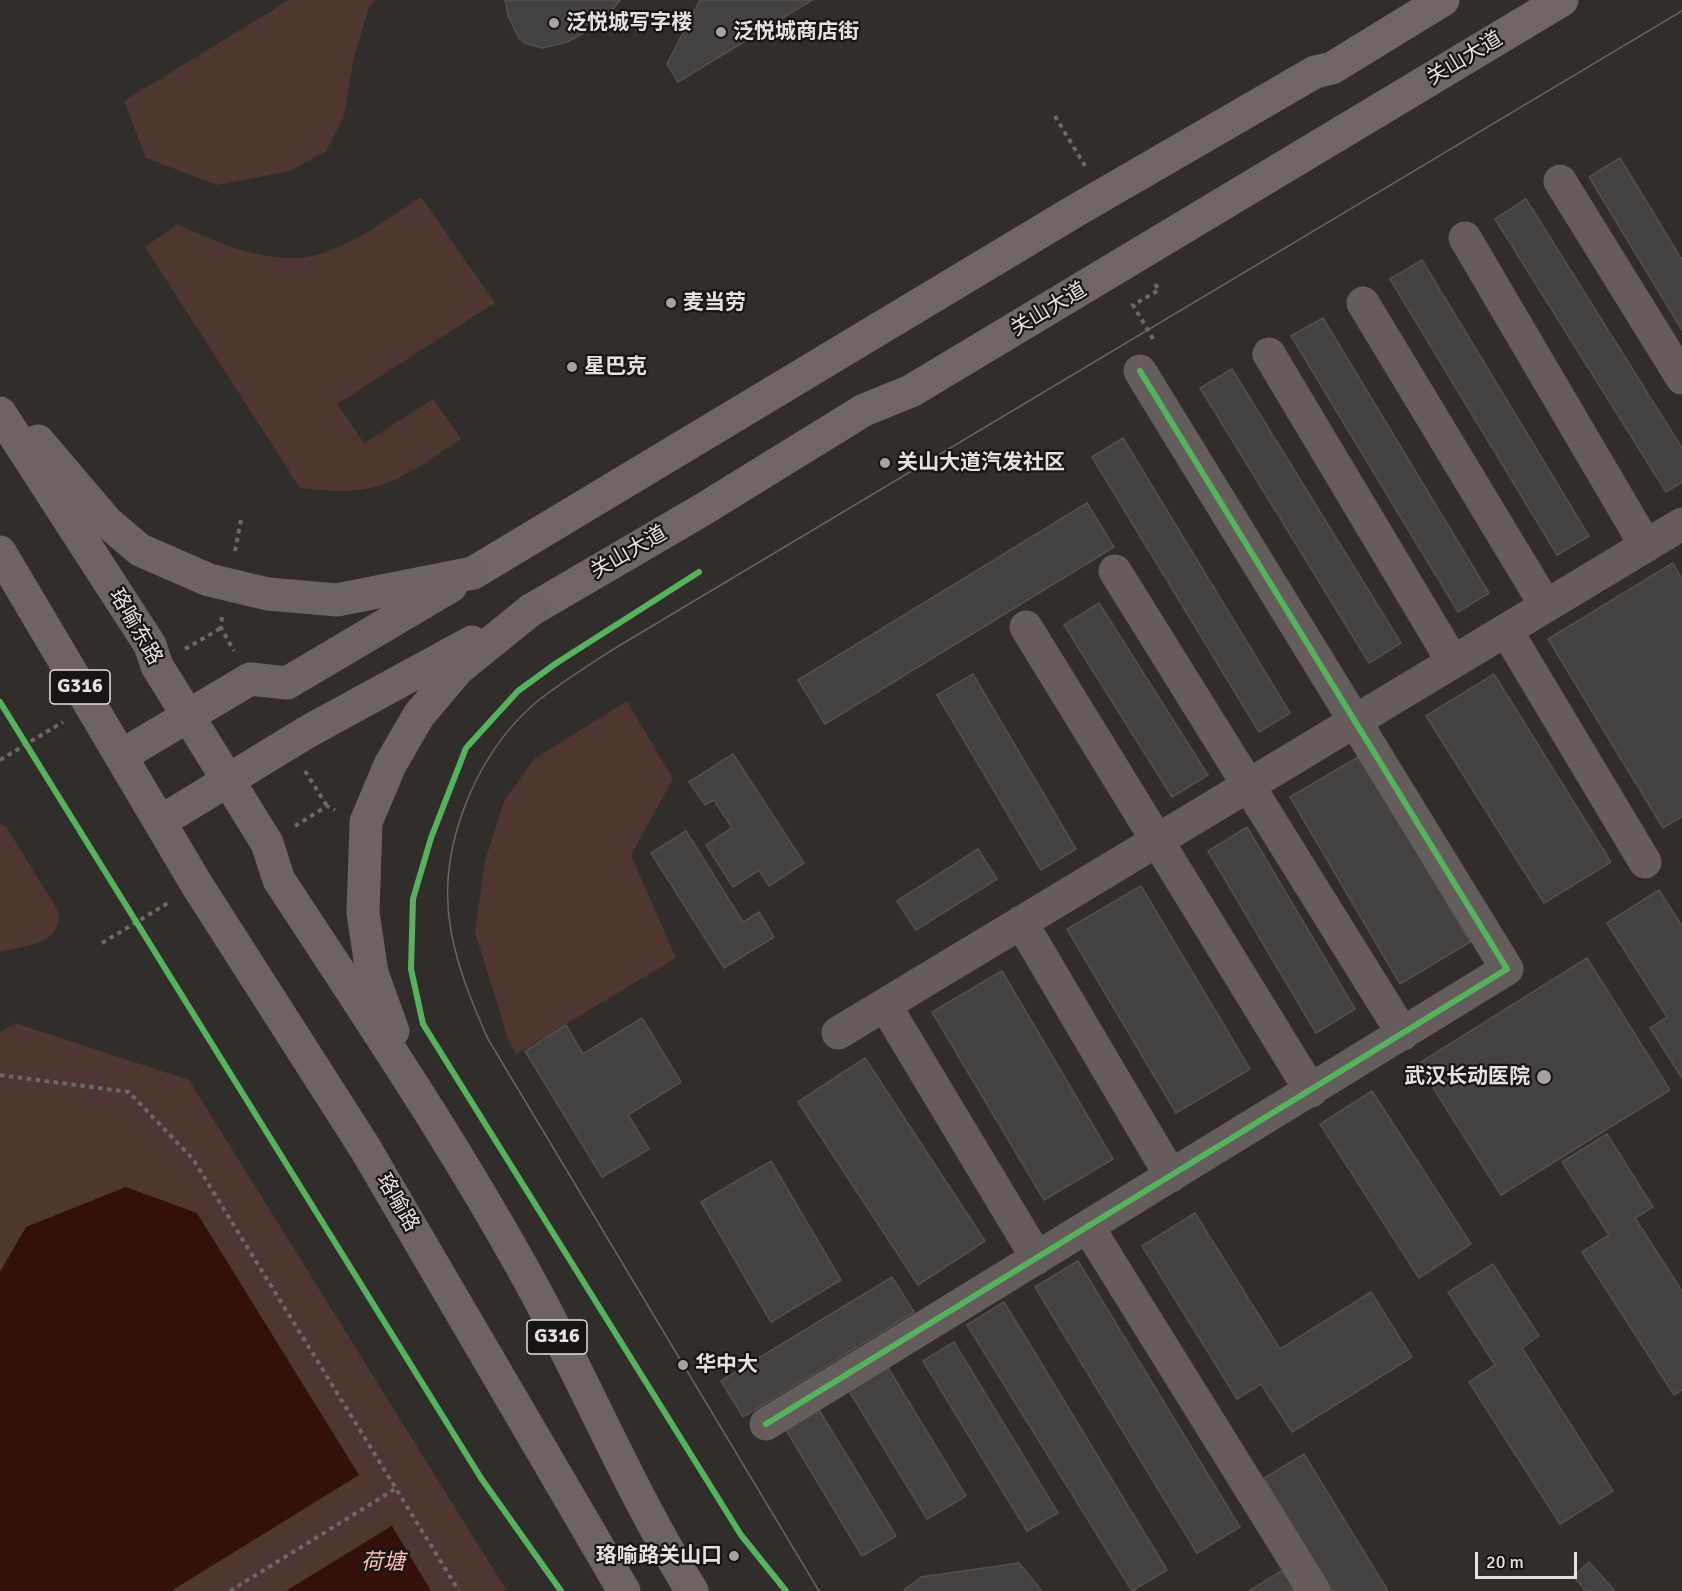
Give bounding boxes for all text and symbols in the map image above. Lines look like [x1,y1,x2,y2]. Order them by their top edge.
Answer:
place label: 泛悦城写字楼 [566,10,692,36]
marker: 泛悦城写字楼 [547,16,561,30]
place label: 泛悦城商店街 [733,19,859,45]
marker: 泛悦城商店街 [714,25,728,39]
street label: 关山大道 [1423,27,1507,91]
street label: 关山大道 [1007,278,1091,342]
place label: 麦当劳 [683,290,746,316]
marker: 麦当劳 [664,296,678,310]
place label: 星巴克 [584,354,647,380]
marker: 星巴克 [565,360,579,374]
place label: 关山大道汽发社区 [897,450,1065,476]
marker: 关山大道汽发社区 [878,456,892,470]
street label: 关山大道 [586,521,672,585]
street label: 珞喻东路 [103,584,167,670]
road number: G316 [50,670,110,704]
place label: 武汉长动医院 [1404,1064,1530,1090]
marker: 武汉长动医院 [1535,1068,1553,1086]
street label: 珞喻路 [370,1169,424,1237]
road number: G316 [527,1320,587,1354]
place label: 华中大 [695,1352,758,1378]
marker: 华中大 [676,1358,690,1372]
scale bar [1478,1540,1580,1578]
place label: 珞喻路关山口 [596,1543,722,1569]
marker: 珞喻路关山口 [727,1549,741,1563]
water label: 荷塘 [361,1550,405,1576]
text: 20 m [1486,1551,1524,1573]

